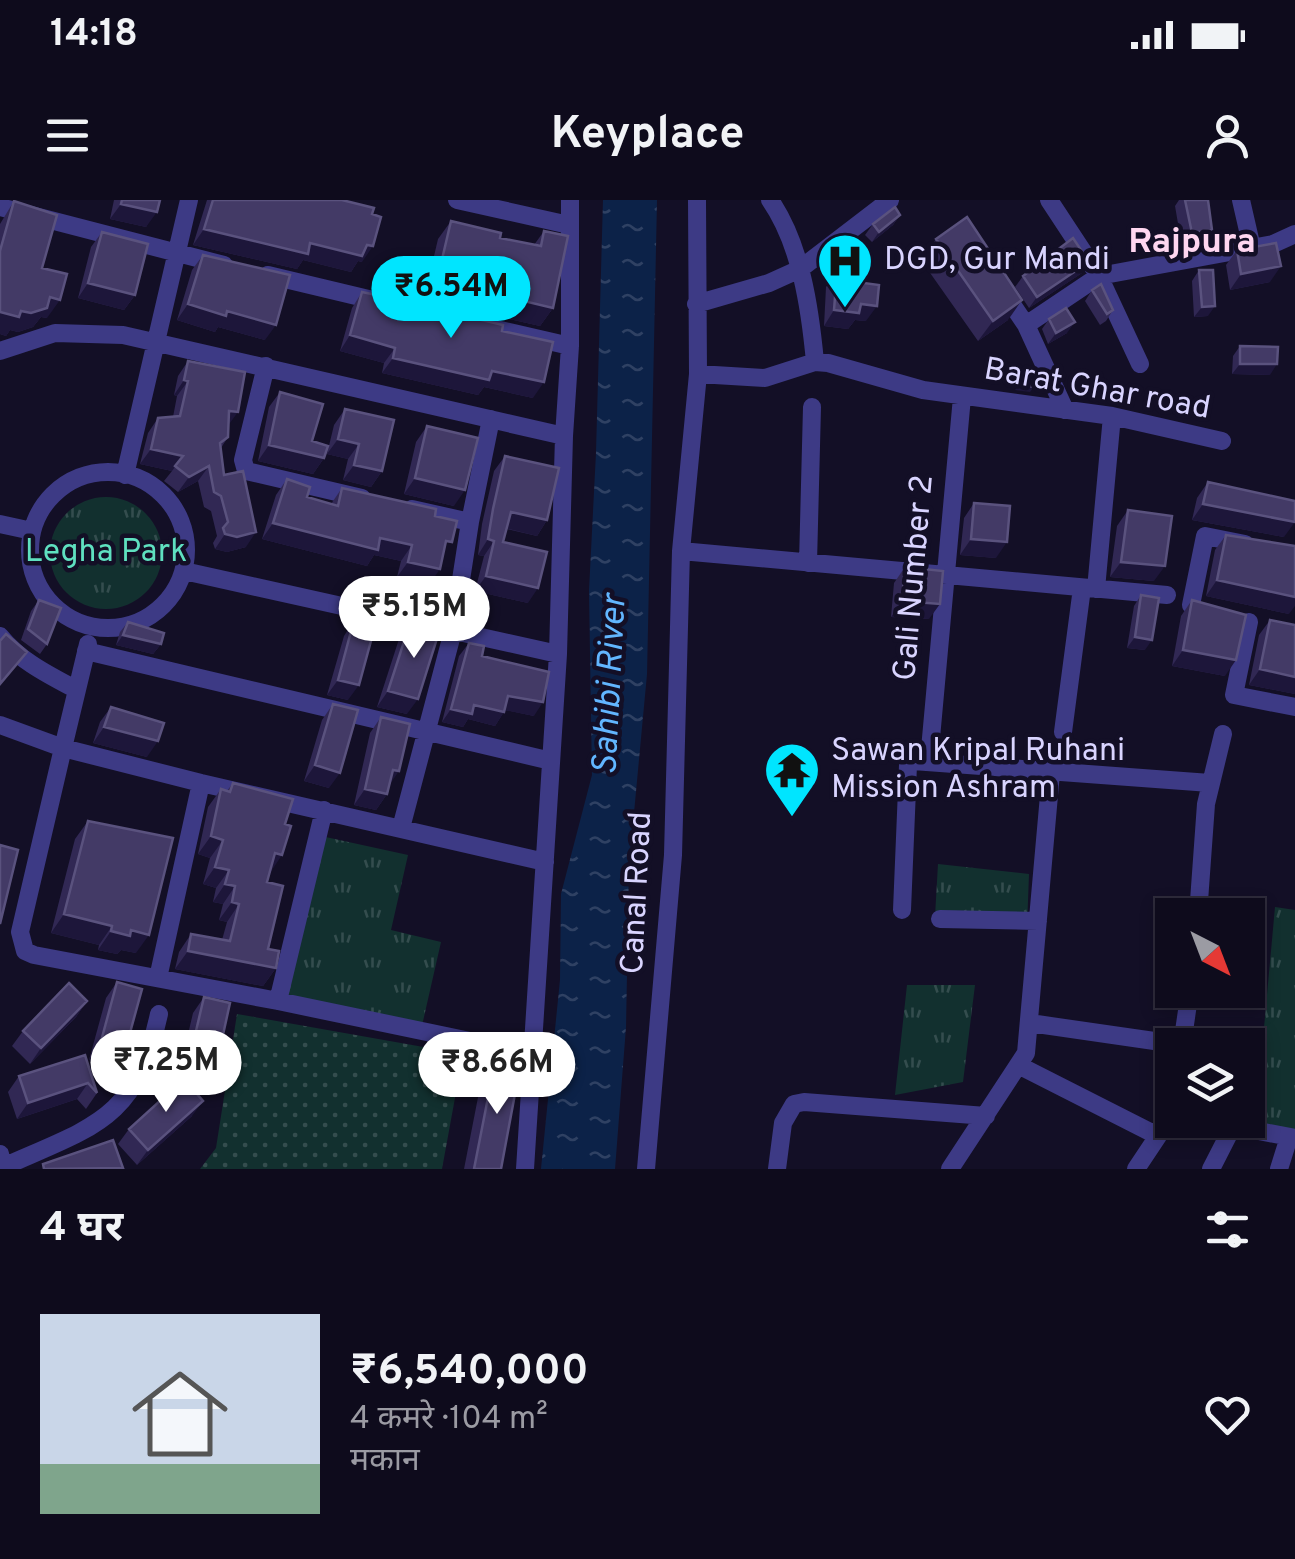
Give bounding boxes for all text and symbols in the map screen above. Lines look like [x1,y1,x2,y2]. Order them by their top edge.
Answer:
text: 14:18 [50,11,138,60]
text: Keyplace [551,107,744,164]
icon: menu [40,108,95,163]
icon: person [1200,108,1255,163]
district label: Rajpura [1128,221,1256,265]
hospital icon: DGD, Gur Mandi [815,231,875,310]
place label: DGD, Gur Mandi [884,241,1110,281]
pin: ₹6.54M [370,256,532,341]
text: ₹6.54M [393,268,509,308]
street label: Barat Ghar road [981,350,1213,430]
street label: Gali Number 2 [886,473,944,683]
park label: Legha Park [25,533,187,573]
pin: ₹5.15M [333,576,495,661]
text: ₹5.15M [361,588,467,628]
water label: Sahibi River [584,591,638,776]
place label: Sawan Kripal Ruhani Mission Ashram [831,732,1125,809]
temple icon: Sawan Kripal Ruhani Mission Ashram [762,740,822,819]
street label: Canal Road [614,811,662,975]
north arrow [1155,898,1265,1008]
map controls [1155,898,1265,1138]
button: layers [1155,1028,1265,1138]
pin: ₹7.25M [85,1030,247,1115]
pin: ₹8.66M [416,1032,578,1117]
text: ₹7.25M [113,1042,219,1082]
text: ₹8.66M [440,1044,554,1084]
icon: filters [1200,1202,1255,1257]
text: 4 घर [40,1203,123,1256]
text: ₹6,540,000 [350,1346,589,1399]
icon: home [120,1354,240,1474]
icon: heart [1200,1387,1255,1442]
text: 4 कमरे · 104 m² [350,1400,548,1440]
text: मकान [350,1442,420,1482]

